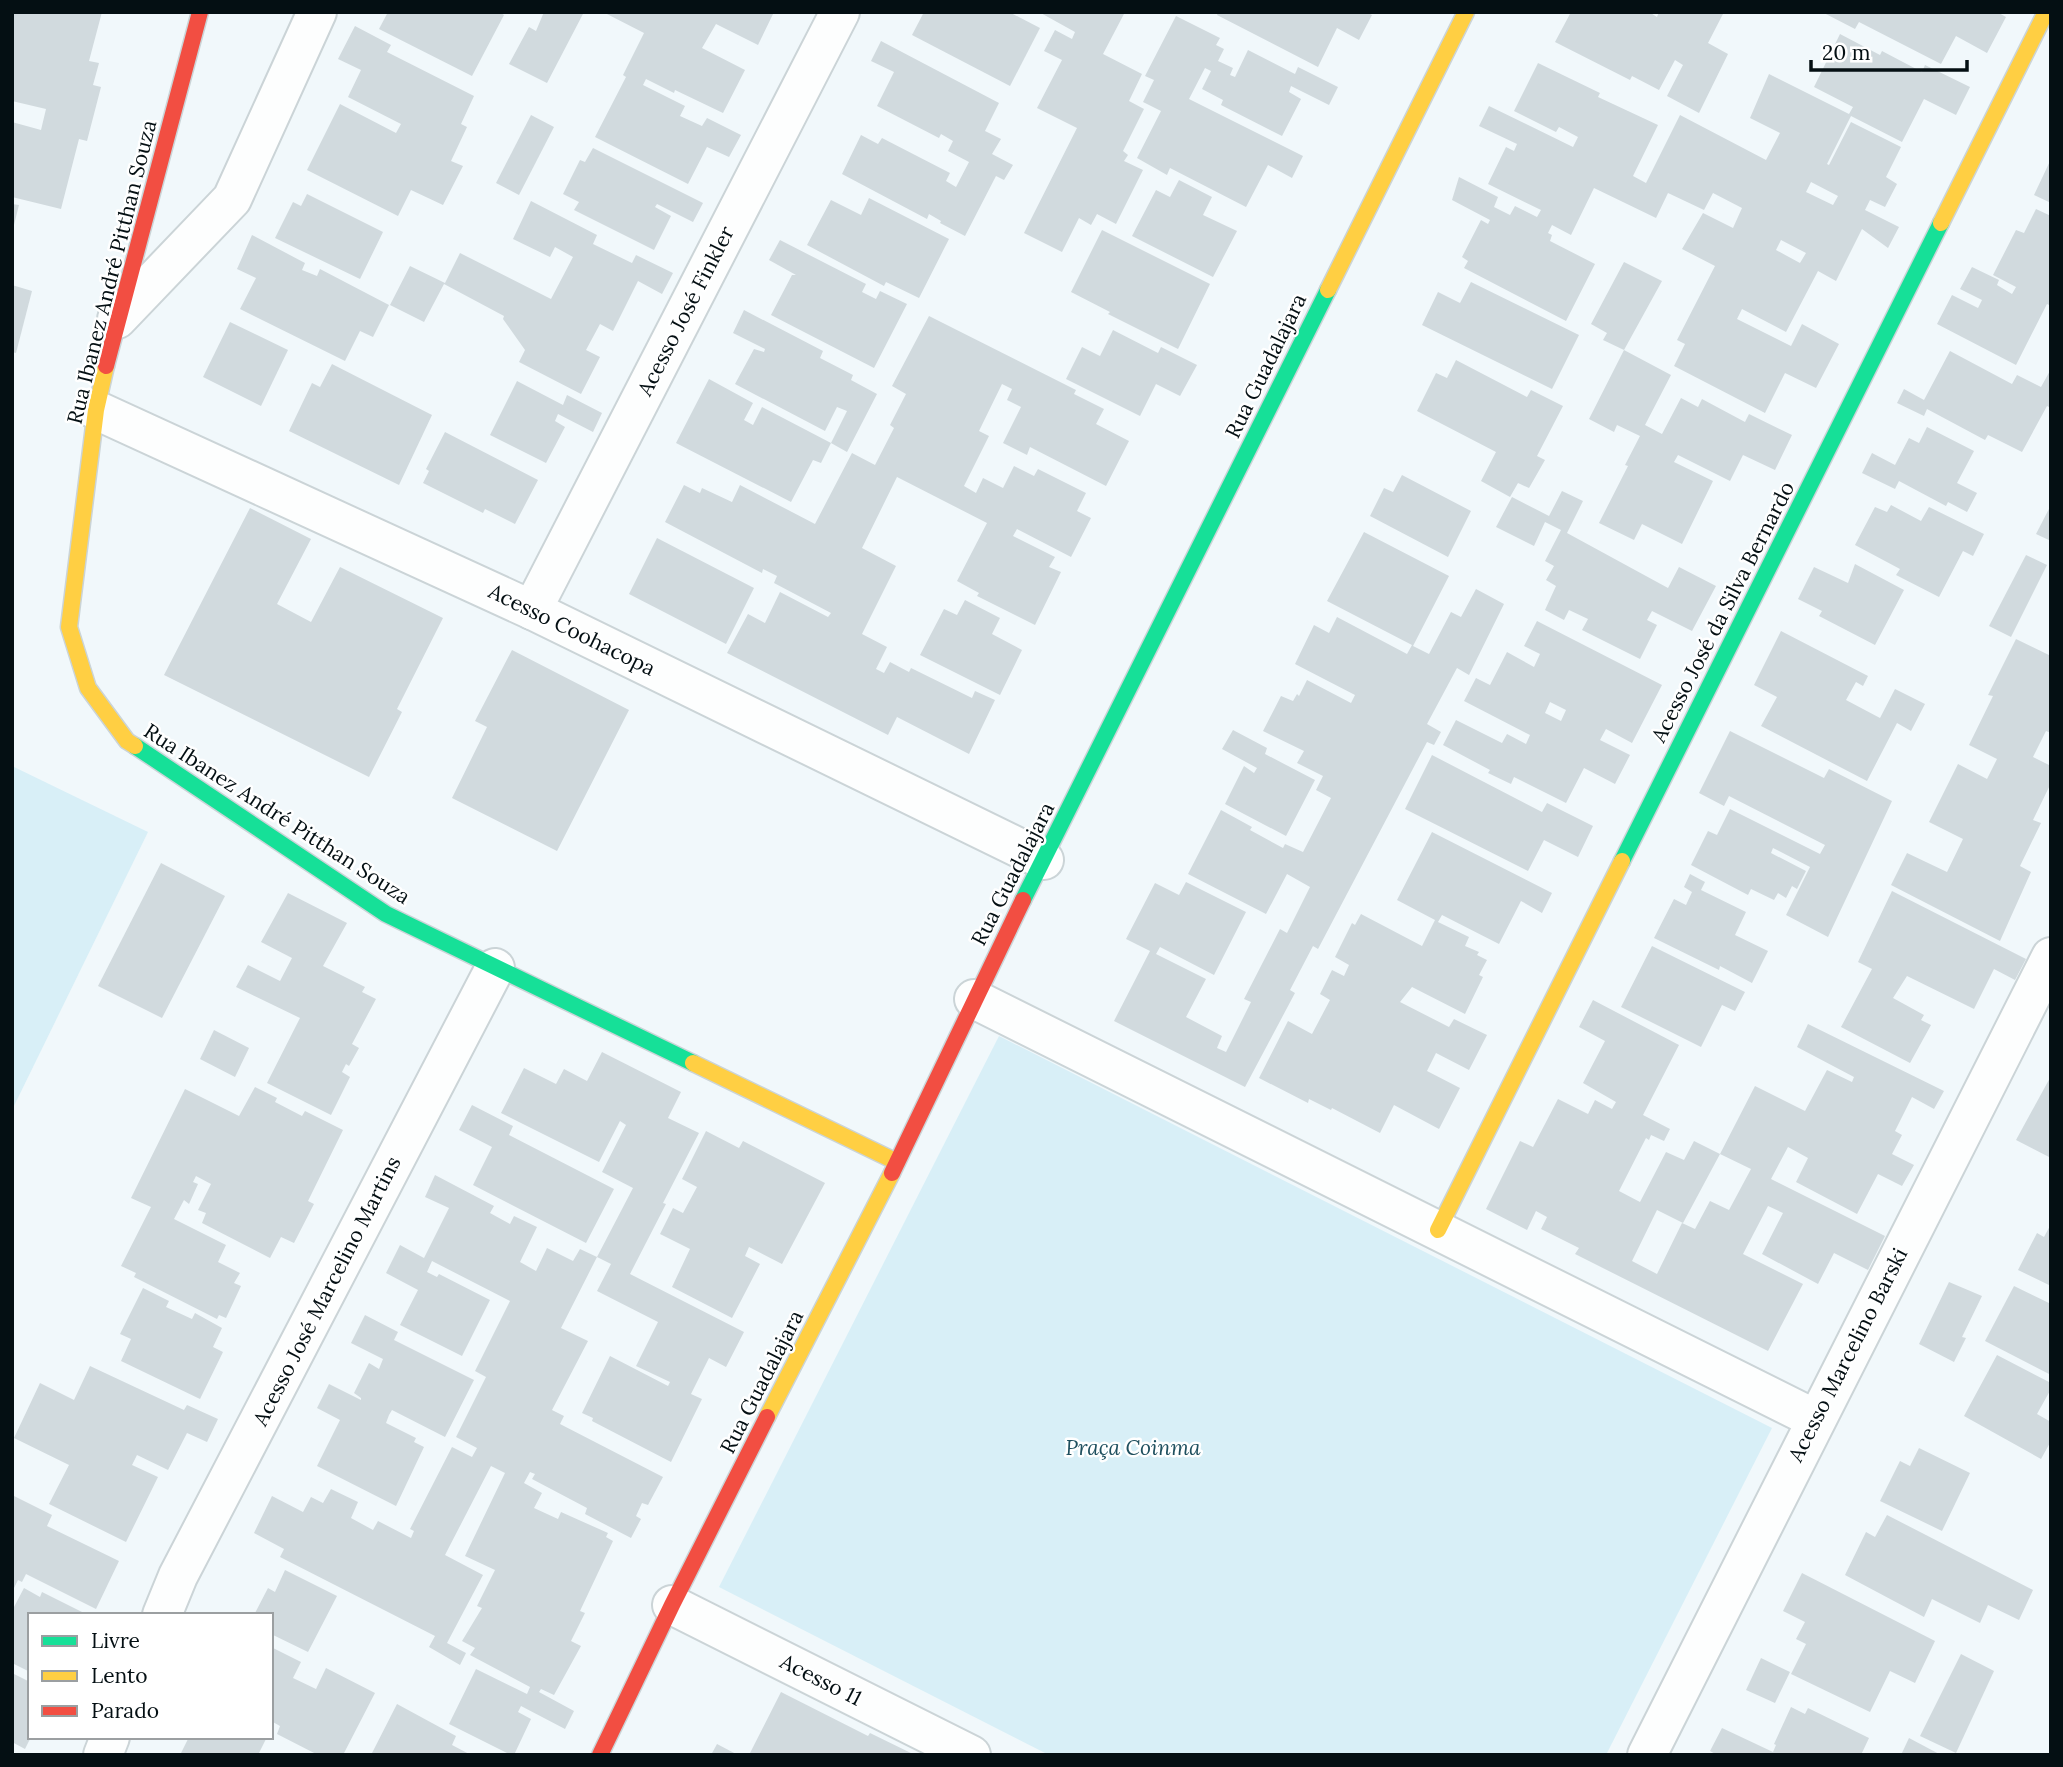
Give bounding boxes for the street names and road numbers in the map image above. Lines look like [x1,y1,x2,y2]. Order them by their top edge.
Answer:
street label: Rua Ibanez André Pitthan Souza [61,117,162,427]
street label: Acesso José Finkler [631,221,740,401]
street label: Rua Guadalajara [1219,289,1312,442]
street label: Acesso José da Silva Bernardo [1644,477,1800,748]
street label: Acesso Coohacopa [483,577,660,682]
street label: Rua Ibanez André Pitthan Souza [139,717,416,910]
street label: Rua Guadalajara [965,797,1060,950]
street label: Acesso José Marcelino Martins [246,1151,406,1431]
street label: Acesso Marcelino Barski [1781,1243,1913,1467]
street label: Rua Guadalajara [714,1305,809,1458]
street label: Acesso 11 [775,1647,867,1712]

